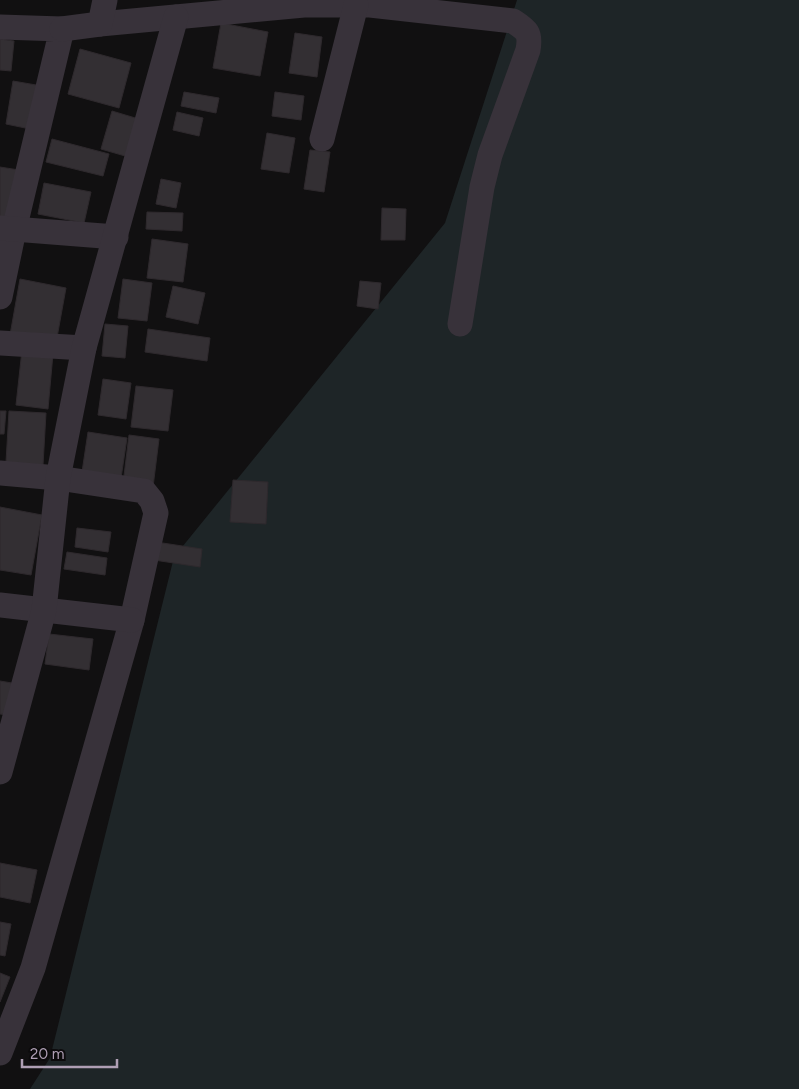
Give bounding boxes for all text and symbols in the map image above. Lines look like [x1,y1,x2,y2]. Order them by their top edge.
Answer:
scale bar [22,1036,118,1068]
text: 20 m [30,1045,64,1063]

